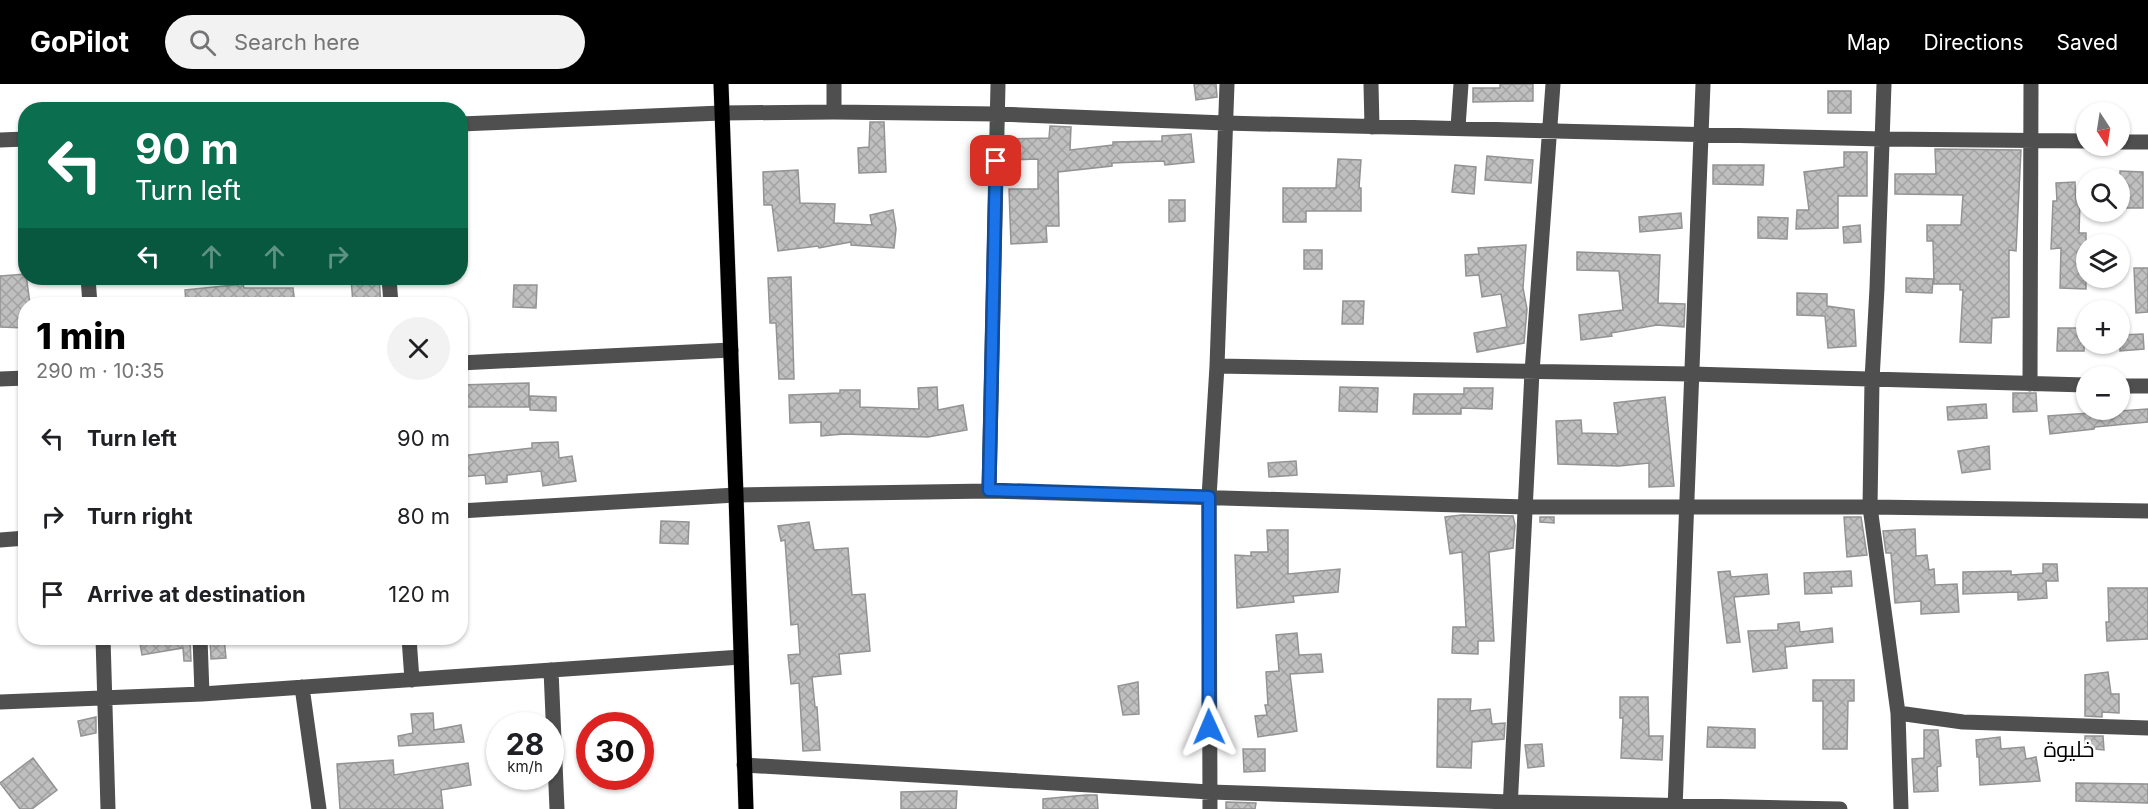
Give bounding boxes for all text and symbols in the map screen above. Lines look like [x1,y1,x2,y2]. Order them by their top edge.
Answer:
search box [165,15,585,69]
text: GoPilot [30,25,129,59]
icon: search [186,26,219,59]
text: Search here [234,29,360,55]
text: Map [1847,30,1890,55]
text: Directions [1923,30,2024,55]
text: Saved [2057,30,2118,55]
north arrow [2076,102,2130,156]
map controls [2076,102,2130,420]
text: 90 m [135,123,239,174]
icon: left [36,126,114,204]
pin [970,135,1021,186]
icon: arrive [979,144,1012,177]
button: search [2076,168,2130,222]
text: Turn left [135,174,241,207]
button: layers [2076,234,2130,288]
icon: left [132,240,165,273]
icon: ahead [195,240,228,273]
icon: ahead [258,240,291,273]
icon: right [321,240,354,273]
button: + [2076,300,2130,354]
text: 1 min [36,314,126,358]
button: close [387,317,450,380]
text: 290 m · 10:35 [36,359,164,383]
button: − [2076,366,2130,420]
icon: left [36,422,69,455]
text: Turn left [87,425,177,451]
text: 90 m [397,425,450,451]
icon: right [36,500,69,533]
text: Turn right [87,503,193,529]
text: 80 m [397,503,450,529]
icon: arrive [36,578,69,611]
text: Arrive at destination [87,581,306,607]
text: 120 m [388,581,450,607]
position arrow [1177,695,1241,759]
speed limit sign: 30 [576,712,654,790]
text: 28 [506,726,544,762]
district label: خليوة [2044,736,2095,762]
text: km/h [507,757,543,776]

